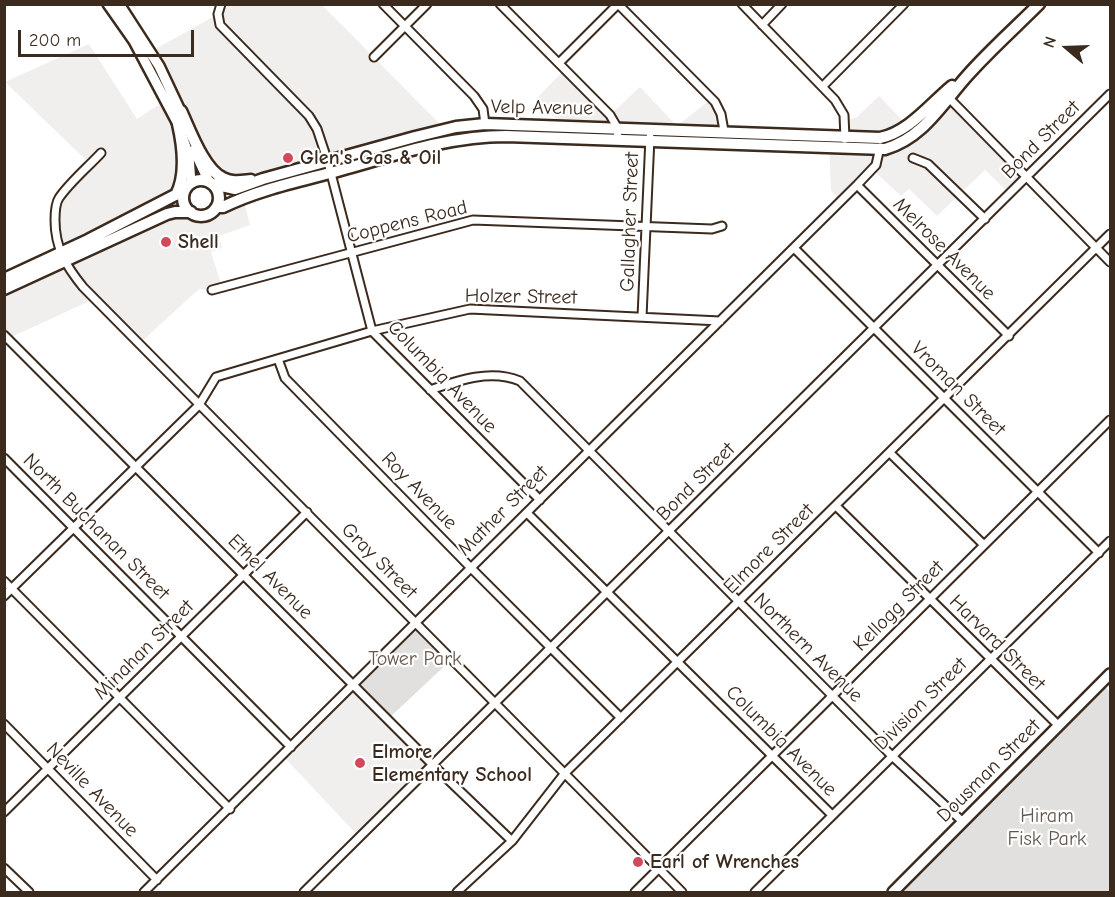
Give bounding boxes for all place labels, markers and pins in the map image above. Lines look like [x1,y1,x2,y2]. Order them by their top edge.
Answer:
place label: Glen's Gas & Oil [300,146,441,170]
marker: Glen's Gas & Oil [281,151,295,165]
place label: Shell [178,230,219,254]
marker: Shell [159,235,173,249]
place label: Elmore Elementary School [372,740,532,787]
marker: Elmore Elementary School [353,756,367,770]
place label: Earl of Wrenches [650,850,799,874]
marker: Earl of Wrenches [631,855,645,869]

